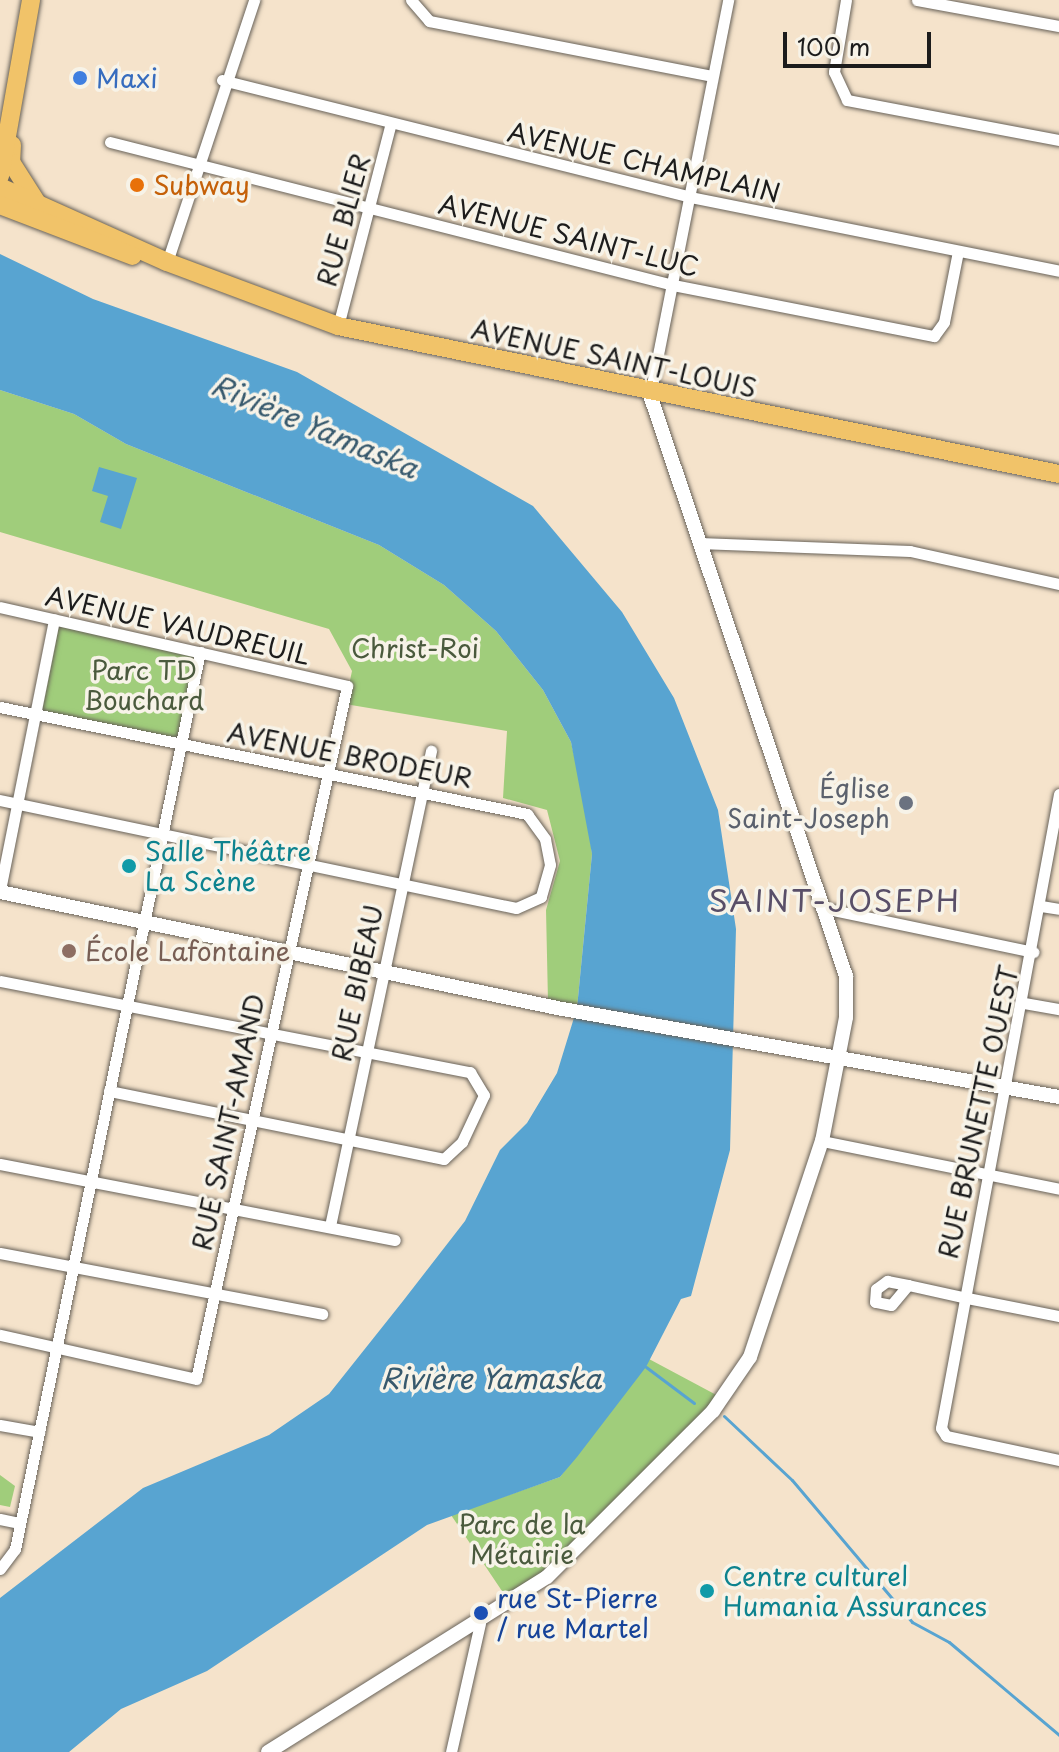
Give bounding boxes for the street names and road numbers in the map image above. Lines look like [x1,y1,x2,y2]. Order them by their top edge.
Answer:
street label: AVENUE CHAMPLAIN [505,116,783,208]
street label: RUE BLIER [310,149,376,291]
street label: AVENUE SAINT-LUC [436,188,702,282]
street label: AVENUE SAINT-LOUIS [469,313,759,403]
street label: AVENUE VAUDREUIL [43,579,313,671]
street label: AVENUE BRODEUR [224,716,476,794]
street label: RUE BIBEAU [325,901,389,1065]
street label: RUE BRUNETTE OUEST [931,959,1025,1265]
street label: RUE SAINT-AMAND [185,990,271,1254]

